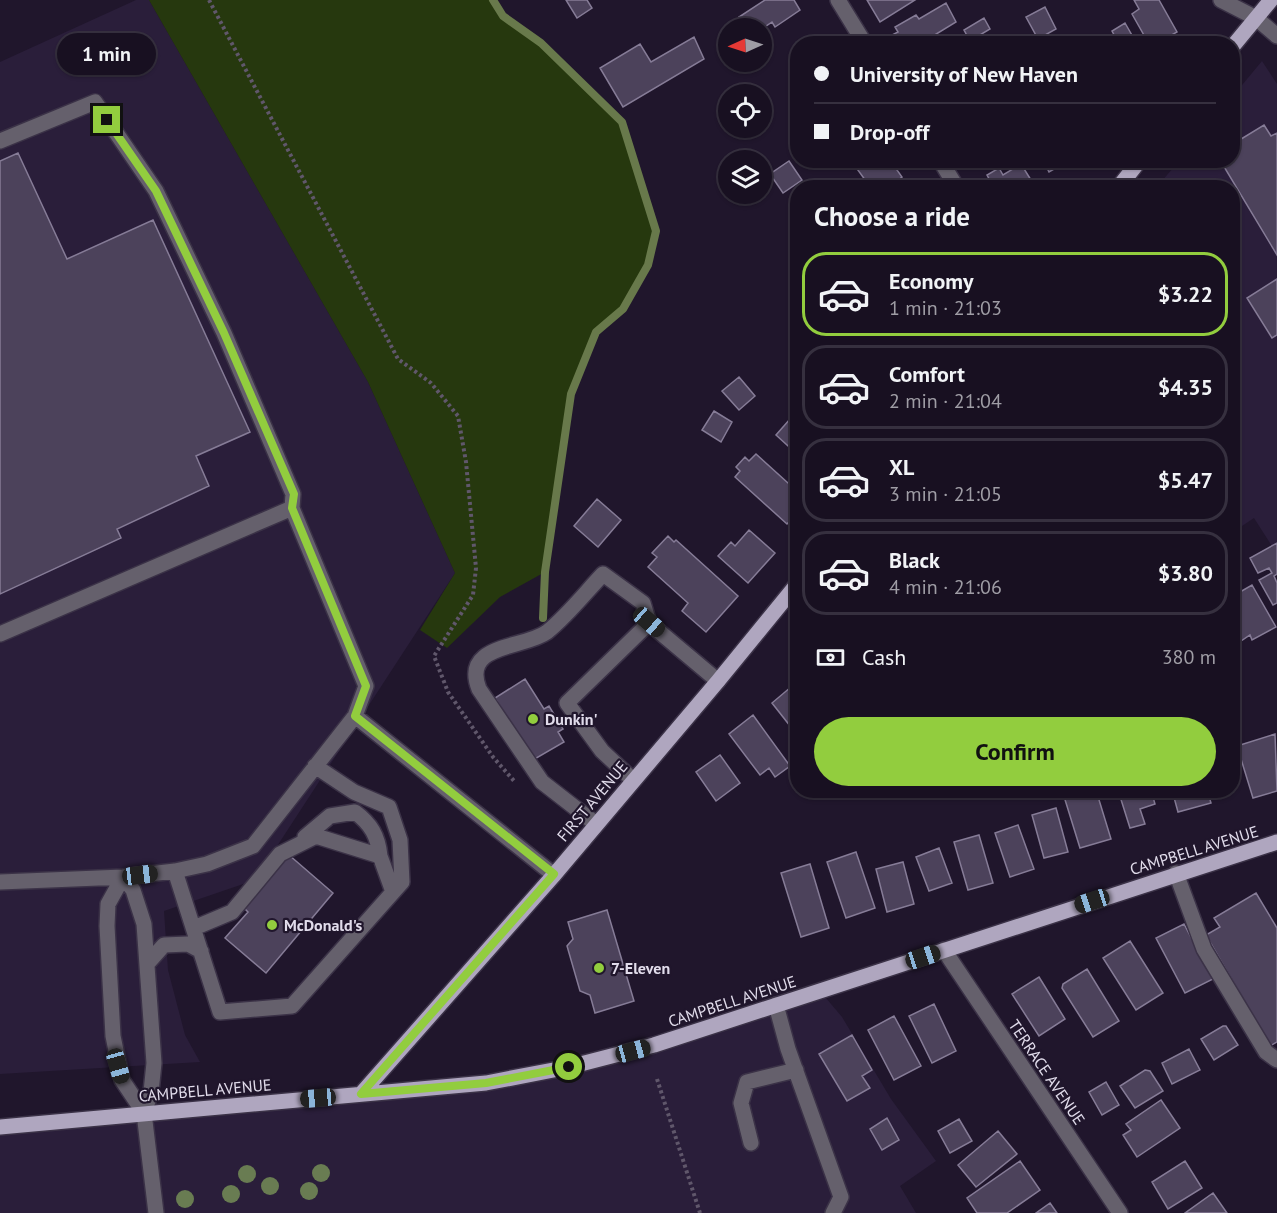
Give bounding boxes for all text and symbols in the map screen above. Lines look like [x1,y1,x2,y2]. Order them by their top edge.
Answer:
north arrow [718,18,772,72]
map controls [718,18,772,204]
callout: 1 min [57,33,156,75]
text: 1 min [82,41,131,67]
text: University of New Haven [850,60,1078,88]
button: locate [718,84,772,138]
route end [93,106,120,133]
text: Drop-off [850,118,929,146]
button: layers [718,150,772,204]
text: Choose a ride [814,199,970,233]
icon: car [817,267,871,321]
text: Economy [889,267,973,295]
text: $3.22 [1158,280,1213,308]
text: 1 min · 21:03 [889,295,1002,321]
icon: car [817,360,871,414]
text: Comfort [889,360,965,388]
text: $4.35 [1158,373,1213,401]
text: 2 min · 21:04 [889,388,1002,414]
icon: car [817,453,871,507]
text: XL [889,453,914,481]
text: $5.47 [1158,466,1213,494]
text: 3 min · 21:05 [889,481,1002,507]
icon: car [817,546,871,600]
text: Black [889,546,940,574]
text: $3.80 [1158,559,1213,587]
text: 4 min · 21:06 [889,574,1002,600]
car [630,603,668,641]
icon: cash [814,641,847,674]
text: Cash [862,643,906,671]
text: 380 m [1162,644,1216,670]
place label: Dunkin' [545,709,598,729]
marker: Dunkin' [526,712,540,726]
button: Confirm [814,717,1216,786]
street label: FIRST AVENUE [553,757,631,845]
street label: CAMPBELL AVENUE [1127,821,1261,879]
car [121,864,159,886]
car [1072,887,1112,915]
place label: McDonald's [284,915,363,935]
marker: McDonald's [265,918,279,932]
car [903,943,943,971]
place label: 7-Eleven [611,958,670,978]
marker: 7-Eleven [592,961,606,975]
street label: CAMPBELL AVENUE [666,971,798,1031]
street label: TERRACE AVENUE [1004,1016,1090,1128]
car [613,1038,653,1064]
car [104,1046,132,1086]
route start [555,1053,582,1080]
street label: CAMPBELL AVENUE [138,1074,272,1106]
car [299,1087,337,1109]

